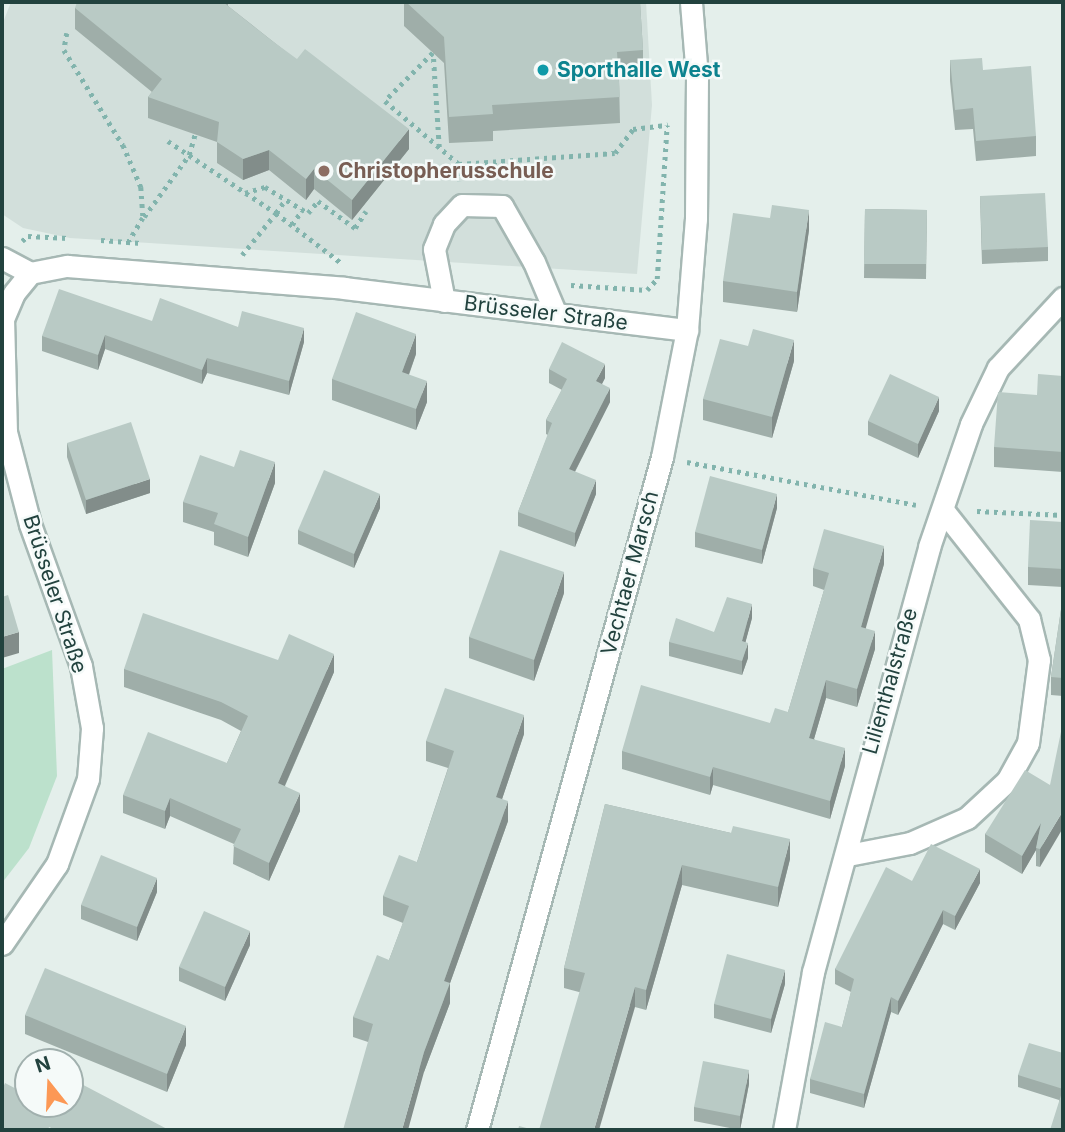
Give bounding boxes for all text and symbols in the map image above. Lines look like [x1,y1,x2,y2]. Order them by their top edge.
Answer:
place label: Sporthalle West [557,57,720,83]
marker: Sporthalle West [535,62,551,78]
place label: Christopherusschule [338,158,554,184]
marker: Christopherusschule [316,163,332,179]
street label: Brüsseler Straße [463,290,629,336]
street label: Vechtaer Marsch [596,488,664,658]
street label: Brüsseler Straße [18,512,92,676]
street label: Lilienthalstraße [857,605,923,757]
north arrow [14,1048,84,1118]
text: N [33,1051,53,1078]

